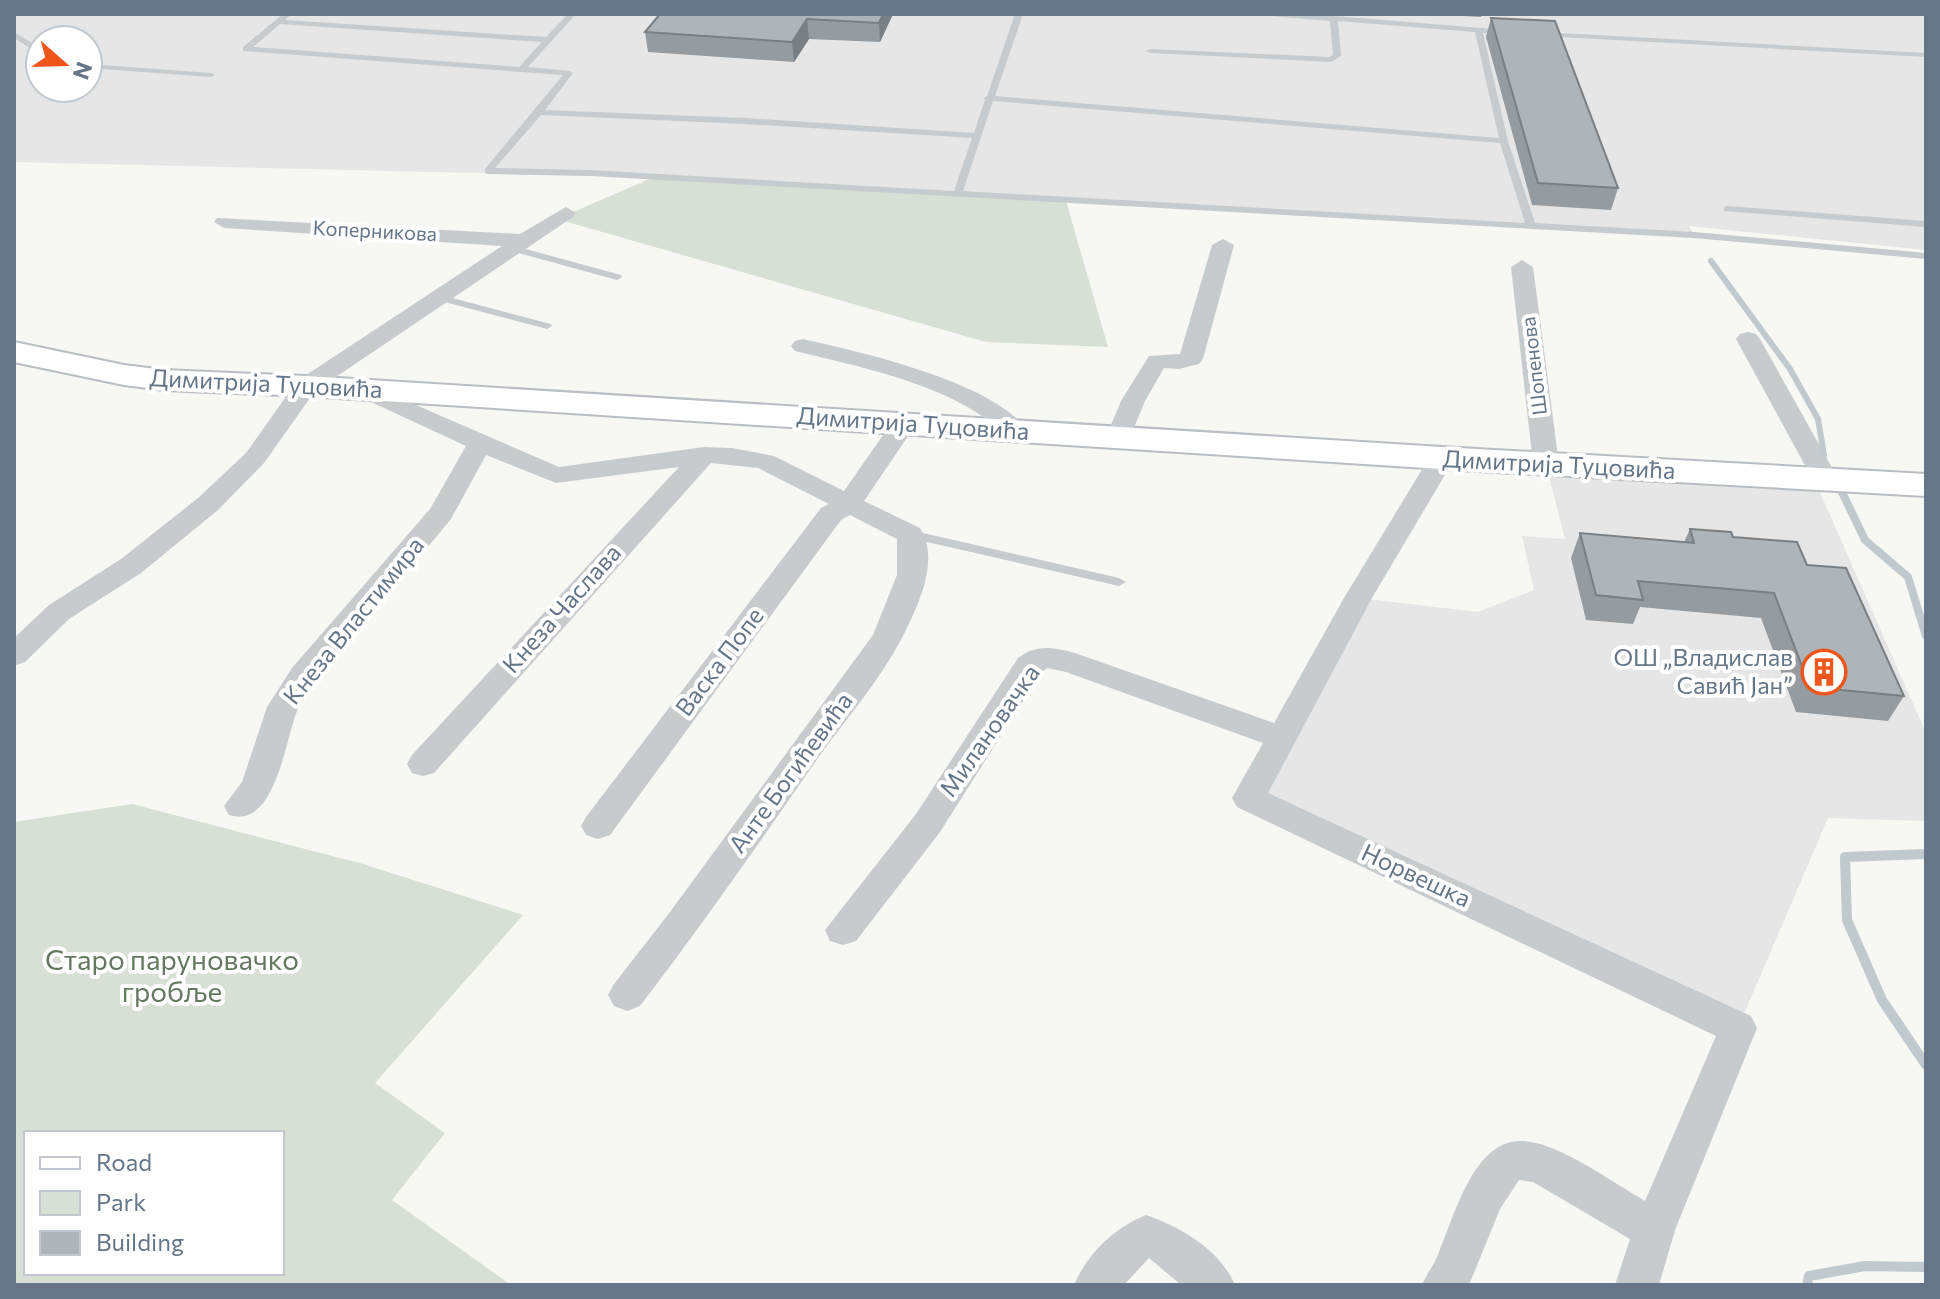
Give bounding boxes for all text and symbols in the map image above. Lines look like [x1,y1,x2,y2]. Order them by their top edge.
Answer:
north arrow [24,24,104,104]
text: N [68,59,99,83]
street label: Коперникова [312,215,438,245]
street label: Шопенова [1515,315,1551,417]
street label: Димитрија Туцовића [149,362,383,403]
street label: Димитрија Туцовића [796,400,1030,445]
street label: Димитрија Туцовића [1442,443,1676,484]
street label: Кнеза Властимира [276,530,429,710]
street label: Кнеза Часлава [496,538,626,678]
street label: Васка Попе [669,601,769,721]
place label: ОШ „Владислав Савић Јан” [1613,642,1793,699]
building icon: ОШ „Владислав Савић Јан” [1800,648,1848,696]
street label: Милановачка [933,659,1045,802]
street label: Анте Богићевића [722,686,858,858]
street label: Норвешка [1358,837,1476,912]
park label: Старо паруновачко гробље [45,942,299,1008]
legend [24,1131,284,1275]
text: Road [96,1147,152,1176]
text: Park [96,1187,146,1216]
text: Building [96,1227,184,1256]

